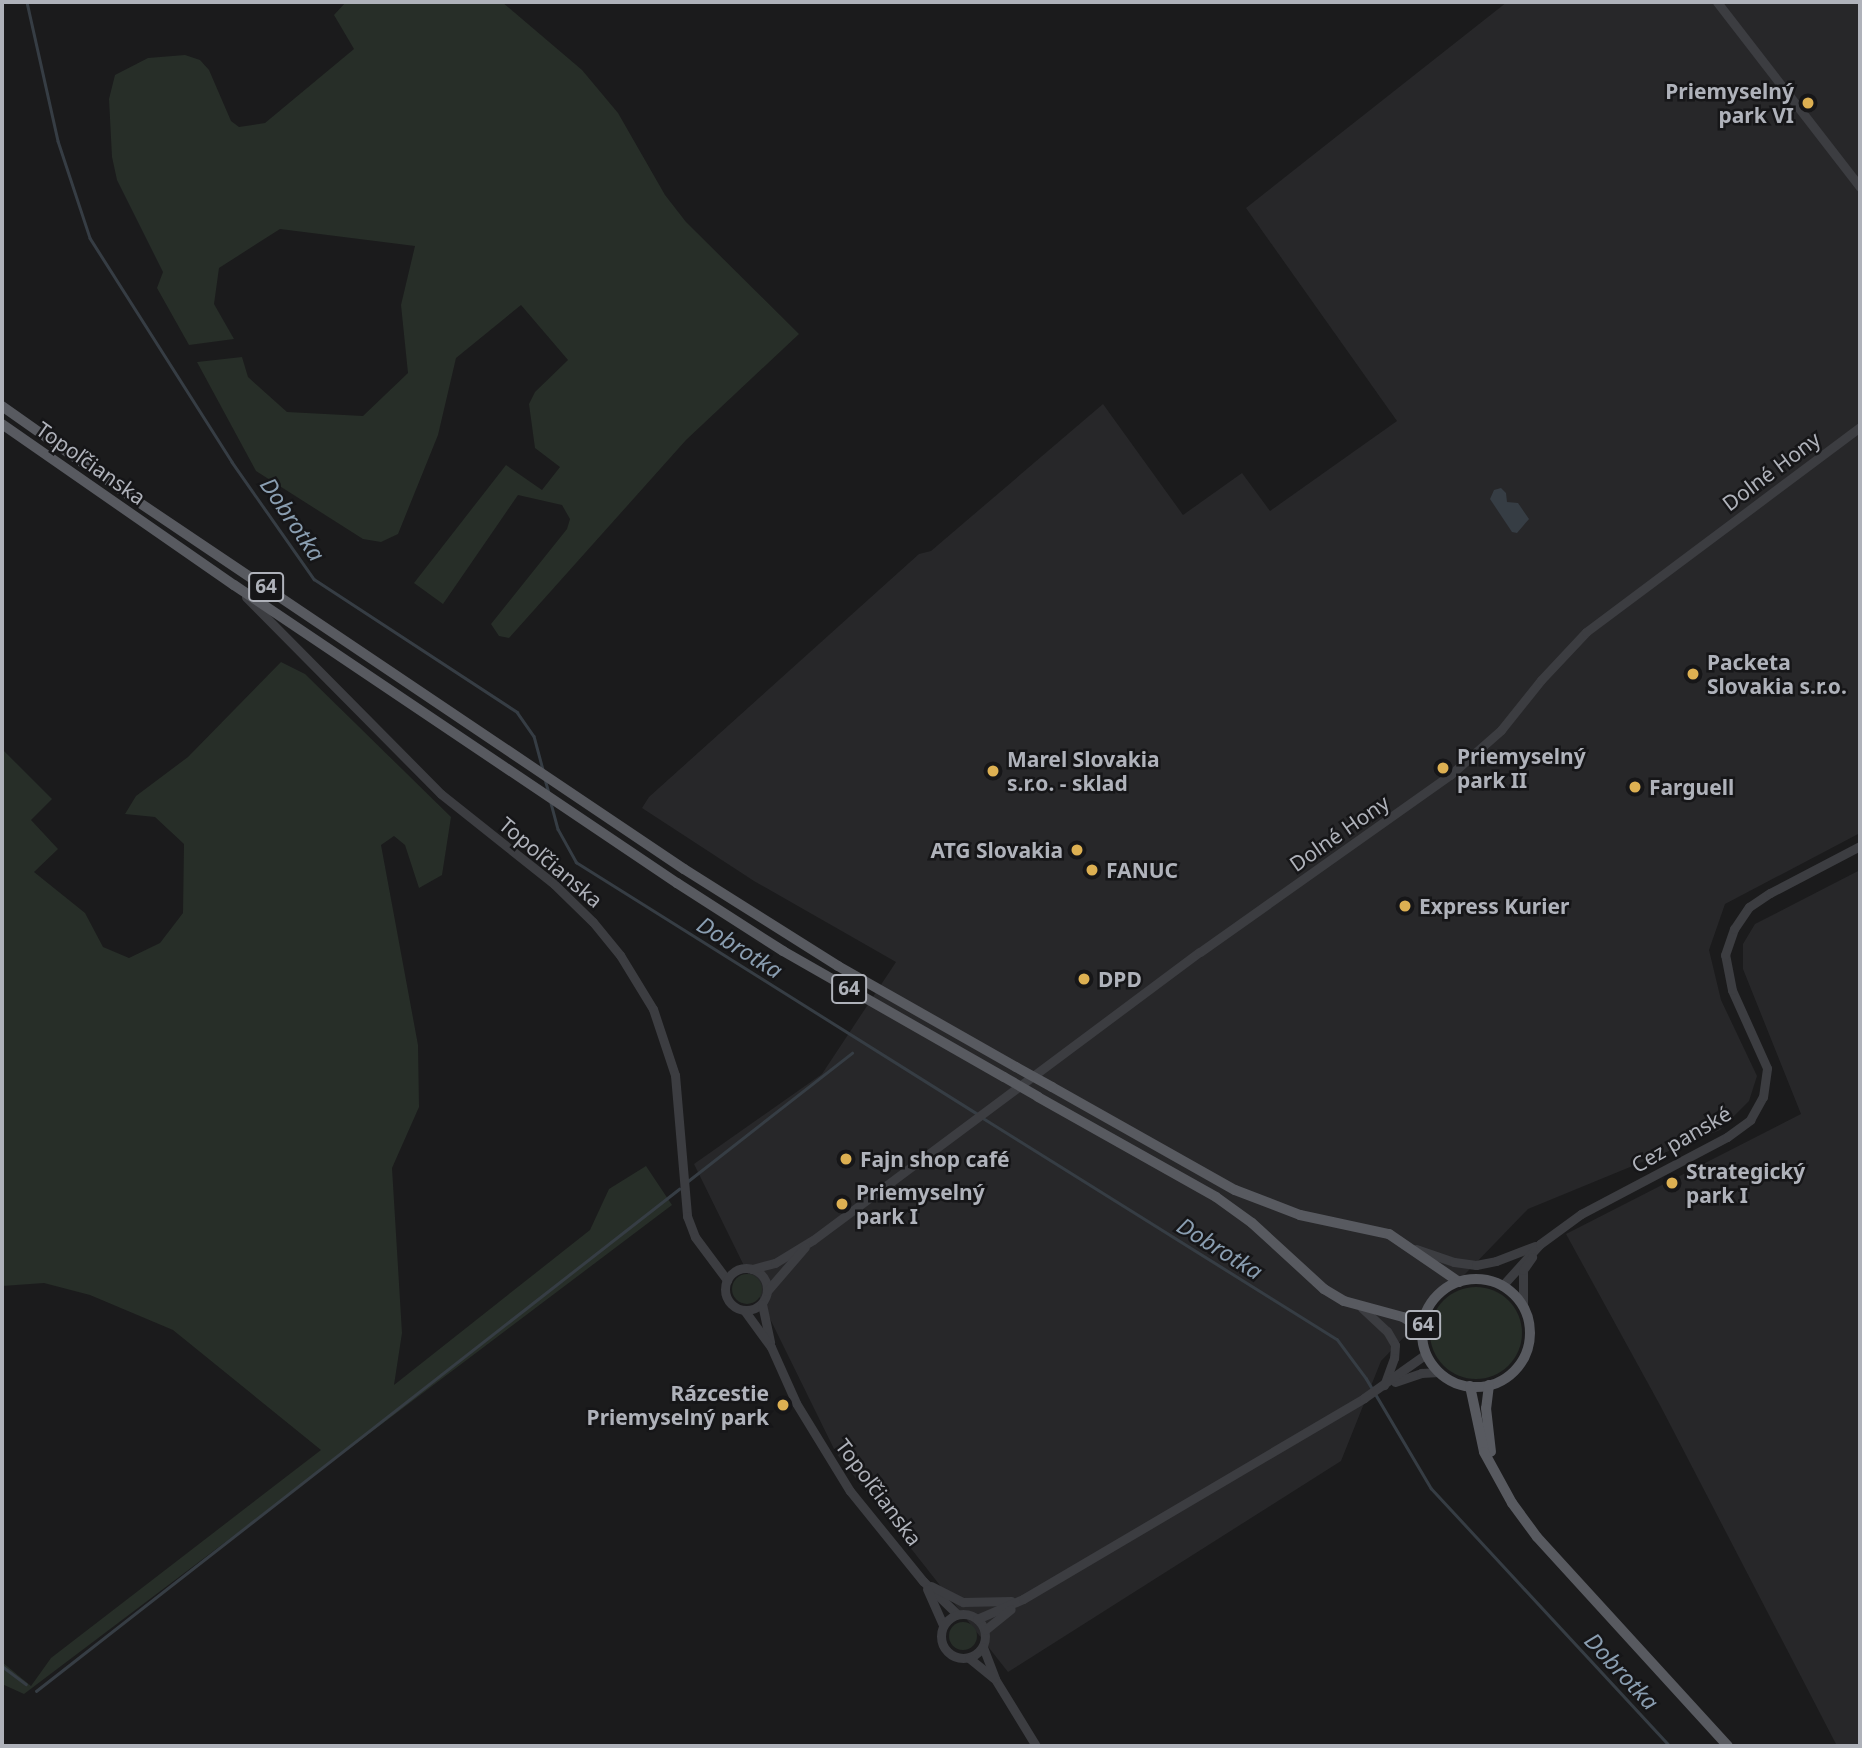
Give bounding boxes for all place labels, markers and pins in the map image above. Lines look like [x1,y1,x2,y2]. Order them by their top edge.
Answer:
place label: Priemyselný park VI [1665,78,1794,128]
marker: Priemyselný park VI [1800,95,1816,111]
place label: Packeta Slovakia s.r.o. [1707,649,1847,699]
marker: Packeta Slovakia s.r.o. [1685,666,1701,682]
place label: Priemyselný park II [1457,743,1586,793]
place label: Marel Slovakia s.r.o. - sklad [1007,746,1160,796]
marker: Priemyselný park II [1435,760,1451,776]
marker: Marel Slovakia s.r.o. - sklad [985,763,1001,779]
place label: Farguell [1649,774,1734,800]
marker: Farguell [1627,779,1643,795]
place label: ATG Slovakia [931,837,1063,863]
marker: ATG Slovakia [1069,842,1085,858]
place label: FANUC [1106,857,1178,883]
marker: FANUC [1084,862,1100,878]
place label: Express Kurier [1419,893,1569,919]
marker: Express Kurier [1397,898,1413,914]
place label: DPD [1098,966,1142,992]
marker: DPD [1076,971,1092,987]
place label: Fajn shop café [860,1146,1010,1172]
marker: Fajn shop café [838,1151,854,1167]
place label: Strategický park I [1686,1158,1805,1208]
marker: Strategický park I [1664,1175,1680,1191]
place label: Priemyselný park I [856,1179,985,1229]
marker: Priemyselný park I [834,1196,850,1212]
place label: Rázcestie Priemyselný park [587,1380,769,1430]
marker: Rázcestie Priemyselný park [775,1397,791,1413]

